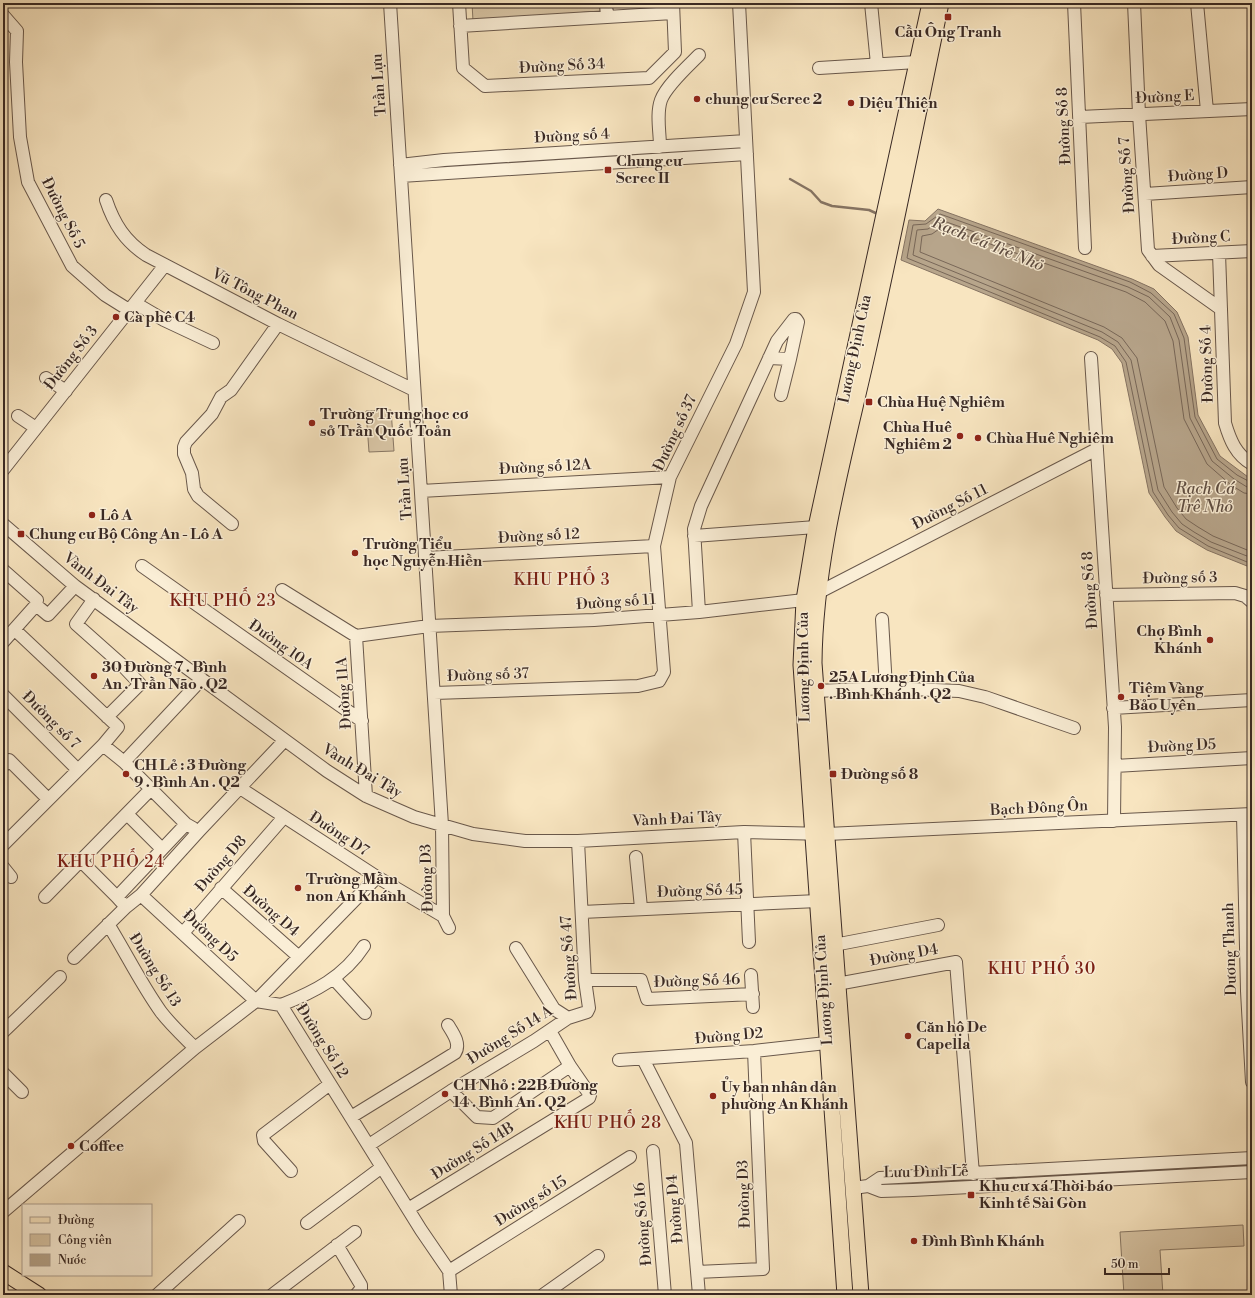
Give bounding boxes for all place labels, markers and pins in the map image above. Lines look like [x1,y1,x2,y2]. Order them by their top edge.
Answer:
marker: Cầu Ông Tranh [943,12,953,22]
place label: Cầu Ông Tranh [894,22,1002,42]
place label: chung cư Screc 2 [705,90,822,109]
marker: chung cư Screc 2 [692,94,702,104]
place label: Diệu Thiện [859,94,938,113]
marker: Diệu Thiện [846,98,856,108]
place label: Chung cư Screc II [616,152,683,188]
marker: Chung cư Screc II [603,165,613,175]
place label: Cà phê C4 [124,308,195,327]
marker: Cà phê C4 [111,312,121,322]
place label: Chùa Huệ Nghiêm [877,393,1005,412]
marker: Chùa Huệ Nghiêm [864,397,874,407]
place label: Trường Trung học cơ sở Trần Quốc Toản [320,405,469,441]
marker: Trường Trung học cơ sở Trần Quốc Toản [307,418,317,428]
place label: Chùa Huê Nghiêm 2 [883,418,952,454]
place label: Chùa Huê Nghiêm [986,429,1114,448]
marker: Chùa Huê Nghiêm 2 [955,431,965,441]
marker: Chùa Huê Nghiêm [973,433,983,443]
place label: Lô A [100,506,132,525]
marker: Lô A [87,510,97,520]
place label: Chung cư Bộ Công An - Lô A [29,525,223,544]
marker: Chung cư Bộ Công An - Lô A [16,529,26,539]
place label: Trường Tiểu học Nguyễn Hiền [363,535,483,571]
marker: Trường Tiểu học Nguyễn Hiền [350,548,360,558]
place label: Chợ Bình Khánh [1136,622,1203,658]
marker: Chợ Bình Khánh [1205,635,1215,645]
place label: 30 Đường 7 . Bình An . Trần Não . Q2 [101,658,227,694]
place label: 25A Lương Định Của . Bình Khánh . Q2 [829,668,976,704]
marker: 30 Đường 7 . Bình An . Trần Não . Q2 [89,671,99,681]
place label: Tiệm Vàng Bảo Uyên [1129,679,1204,715]
marker: 25A Lương Định Của . Bình Khánh . Q2 [816,681,826,691]
marker: Tiệm Vàng Bảo Uyên [1116,692,1126,702]
place label: CH Lẻ : 3 Đường 9 . Bình An . Q2 [134,756,246,792]
place label: Đường số 8 [840,765,919,784]
marker: CH Lẻ : 3 Đường 9 . Bình An . Q2 [121,769,131,779]
marker: Đường số 8 [828,769,838,779]
place label: Trường Mầm non An Khánh [306,870,407,906]
marker: Trường Mầm non An Khánh [293,883,303,893]
place label: Căn hộ De Capella [916,1018,987,1054]
marker: Căn hộ De Capella [903,1031,913,1041]
place label: CH Nhỏ : 22B Đường 14 . Bình An . Q2 [453,1076,598,1112]
place label: Ủy ban nhân dân phường An Khánh [721,1076,849,1114]
marker: CH Nhỏ : 22B Đường 14 . Bình An . Q2 [440,1089,450,1099]
marker: Ủy ban nhân dân phường An Khánh [708,1091,718,1101]
place label: Coffee [79,1137,124,1156]
marker: Coffee [66,1141,76,1151]
place label: Khu cư xá Thời báo Kinh tế Sài Gòn [979,1177,1113,1213]
marker: Khu cư xá Thời báo Kinh tế Sài Gòn [966,1190,976,1200]
place label: Đình Bình Khánh [921,1232,1045,1251]
marker: Đình Bình Khánh [909,1236,919,1246]

